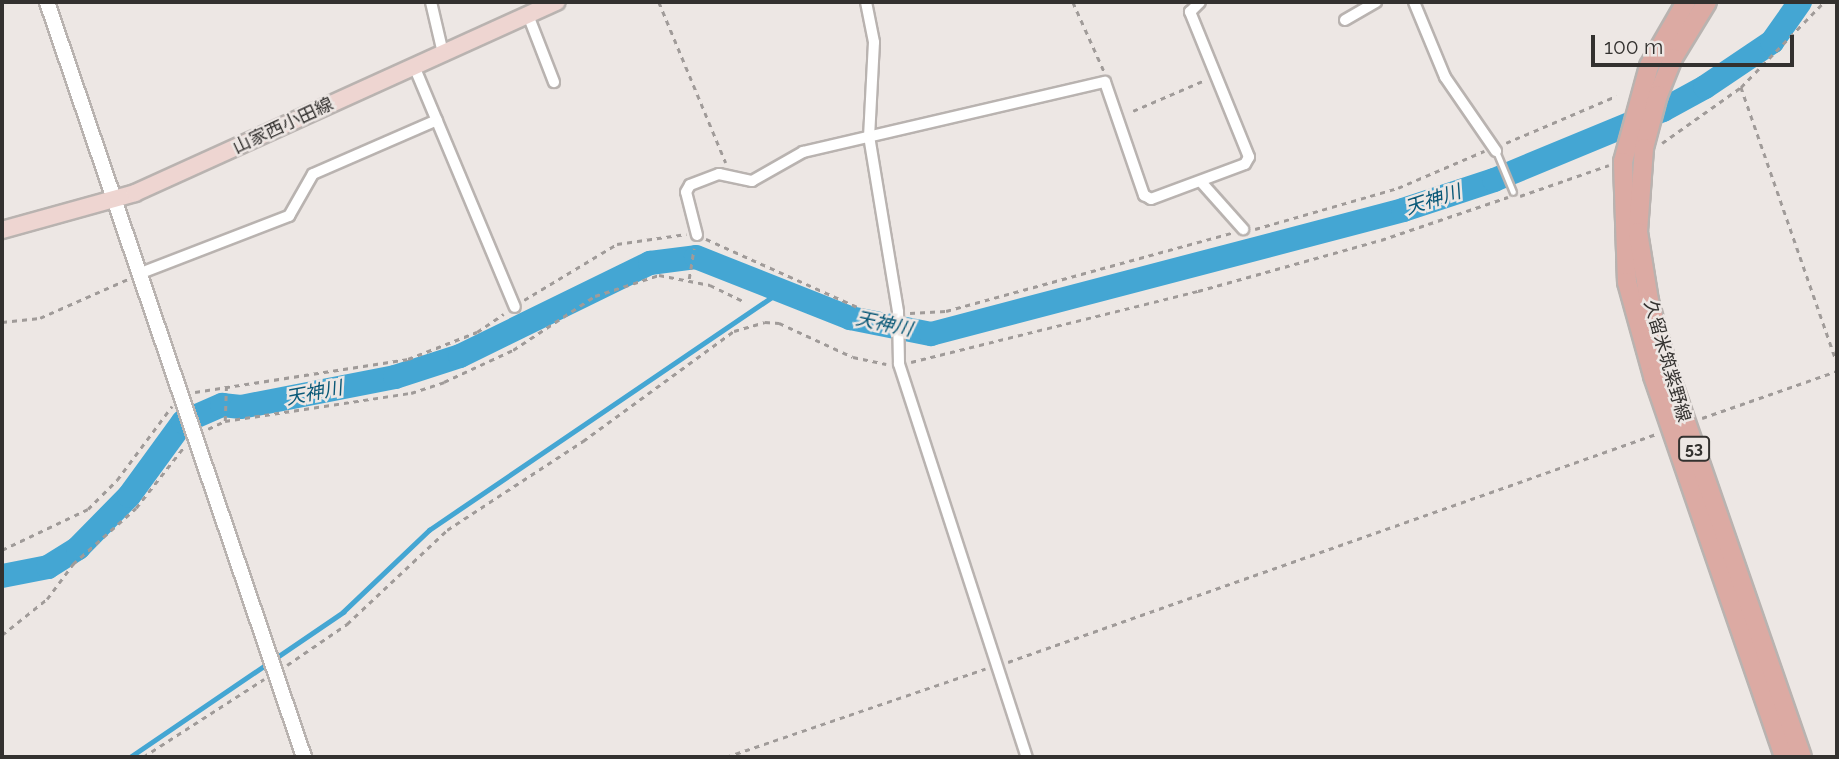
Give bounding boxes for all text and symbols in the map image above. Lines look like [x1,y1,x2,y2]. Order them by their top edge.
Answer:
scale bar [1594,21,1797,65]
text: 100 m [1604,34,1663,59]
street label: 山家西小田線 [229,93,337,159]
water label: 天神川 [1402,180,1464,220]
street label: 久留米筑紫野線 [1639,297,1695,425]
water label: 天神川 [854,307,914,341]
water label: 天神川 [284,376,344,410]
road number: 53 [1676,436,1712,462]

